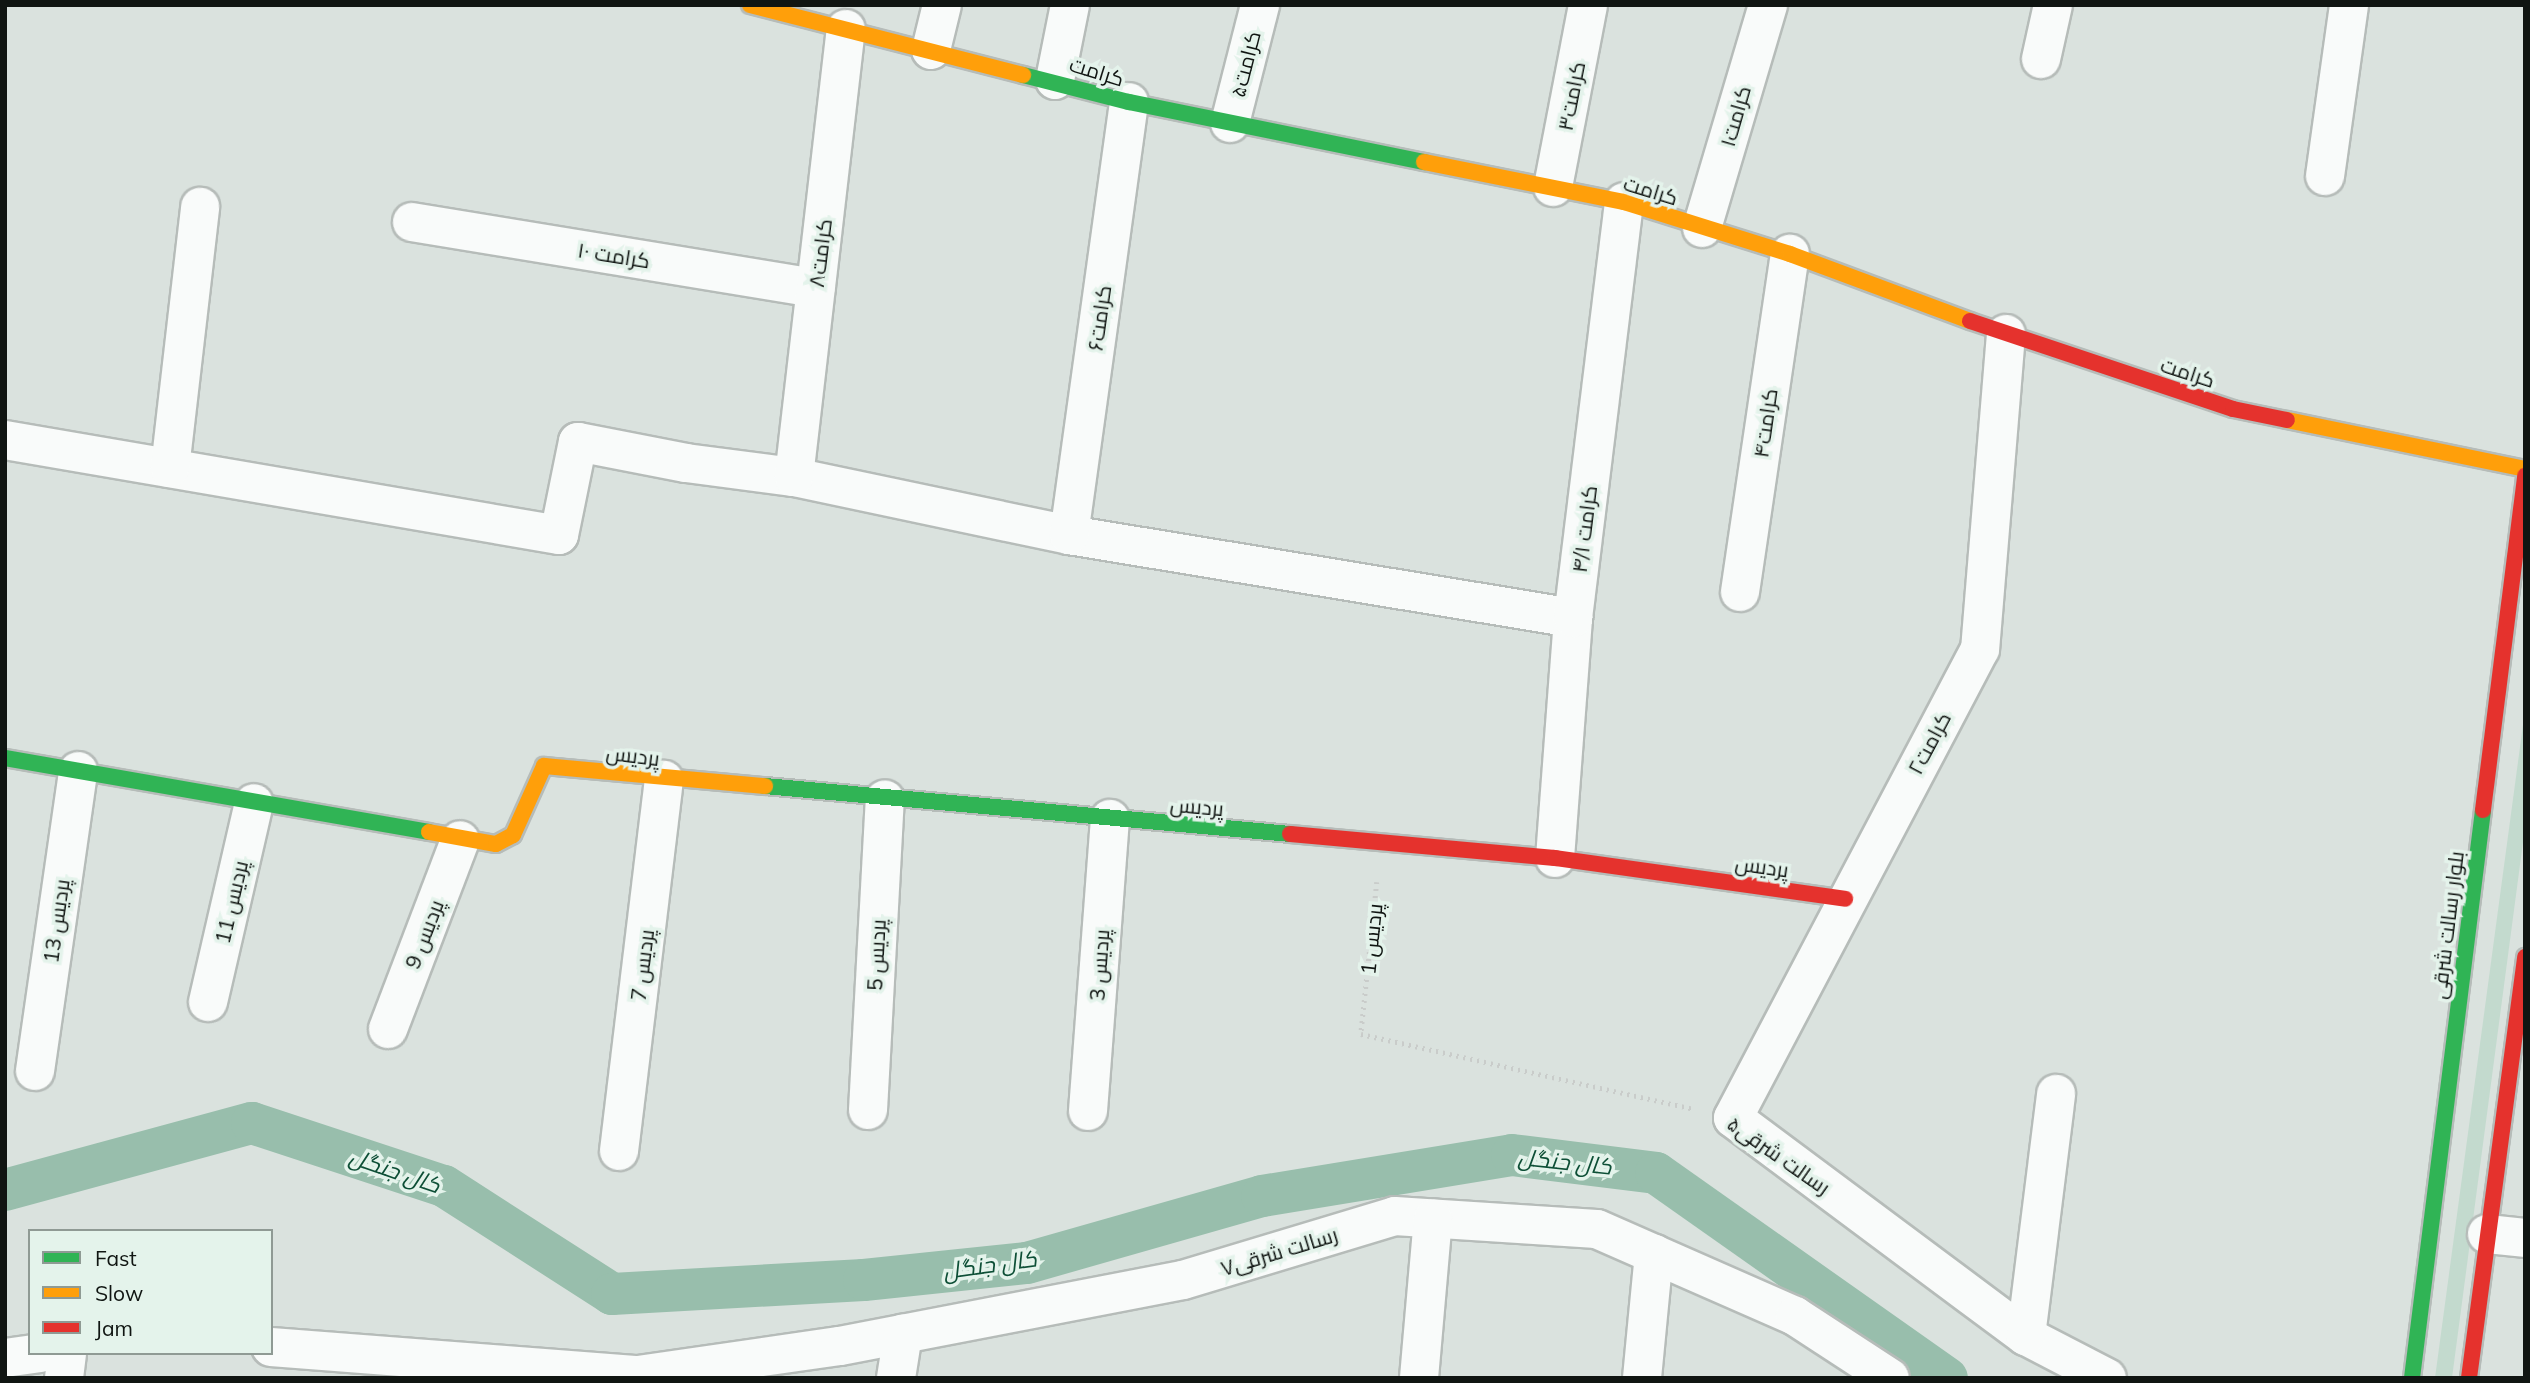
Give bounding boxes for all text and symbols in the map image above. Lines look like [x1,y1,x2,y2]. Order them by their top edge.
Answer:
street label: کرامت۵ [1225,28,1265,100]
street label: کرامت [1067,51,1127,91]
street label: کرامت۳ [1552,59,1590,133]
street label: کرامت۱ [1714,83,1756,149]
street label: کرامت [1621,170,1681,210]
street label: کرامت۸ [803,217,837,289]
street label: کرامت ۱۰ [576,237,652,273]
street label: کرامت۶ [1082,284,1116,352]
street label: کرامت [2158,351,2218,393]
street label: کرامت۴ [1748,387,1782,459]
street label: کرامت ۴/۱ [1566,484,1602,574]
street label: کرامت۲ [1902,708,1956,778]
street label: پردیس [605,739,661,771]
street label: پردیس [1169,791,1225,821]
street label: پردیس [1734,850,1790,882]
street label: بلوار رسالت شرقی [2425,850,2469,1000]
street label: پردیس 11 [209,858,253,946]
street label: پردیس 13 [38,877,74,965]
street label: پردیس 9 [399,896,449,972]
street label: پردیس 1 [1355,902,1387,976]
street label: پردیس 5 [862,918,890,992]
street label: پردیس 7 [625,928,659,1002]
street label: پردیس 3 [1084,928,1114,1002]
street label: رسالت شرقی۵ [1723,1110,1835,1200]
water label: کال جنگل [346,1143,444,1199]
water label: کال جنگل [1517,1143,1613,1181]
street label: رسالت شرقی۷ [1217,1221,1341,1281]
legend [28,1229,273,1355]
text: Fast [95,1245,137,1271]
water label: کال جنگل [941,1245,1039,1285]
text: Slow [95,1280,143,1306]
text: Jam [95,1315,133,1341]

